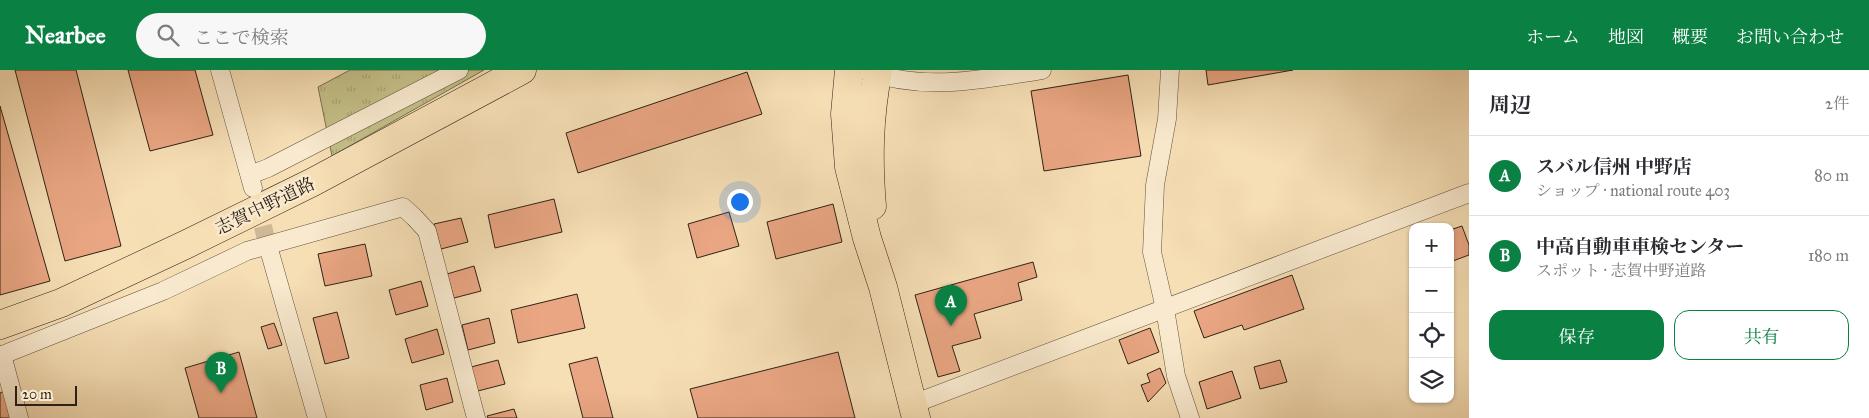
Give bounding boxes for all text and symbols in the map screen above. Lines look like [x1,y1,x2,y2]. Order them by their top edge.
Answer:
search box [136,13,486,58]
text: Nearbee [25,20,106,50]
icon: search [154,21,182,49]
text: ここで検索 [194,26,289,49]
text: ホーム [1526,26,1580,48]
text: 地図 [1608,26,1644,48]
text: 概要 [1672,26,1708,48]
text: お問い合わせ [1736,26,1844,48]
text: 周辺 [1489,92,1531,118]
text: 2件 [1825,94,1849,113]
text: スバル信州 中野店 [1536,155,1692,178]
text: A [1500,166,1510,185]
text: 80 m [1814,166,1849,185]
street label: 志賀中野道路 [212,172,318,240]
text: ショップ · national route 403 [1536,181,1730,200]
your location [727,189,753,215]
map controls [1409,223,1454,403]
button: + [1409,223,1454,268]
text: 中高自動車車検センター [1536,235,1744,258]
text: B [1500,246,1510,265]
text: 180 m [1808,246,1849,265]
text: スポット · 志賀中野道路 [1536,261,1706,280]
button: − [1409,268,1454,313]
pin: A [935,285,967,326]
button: 保存 [1489,310,1664,360]
button: 共有 [1674,310,1849,360]
button: locate [1409,313,1454,358]
pin: B [205,352,237,393]
button: layers [1409,358,1454,403]
scale bar [15,383,78,406]
text: 20 m [22,386,52,403]

